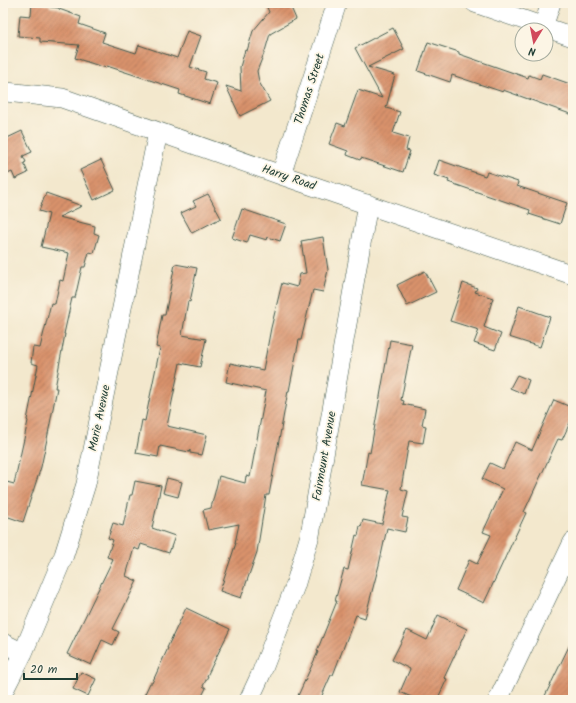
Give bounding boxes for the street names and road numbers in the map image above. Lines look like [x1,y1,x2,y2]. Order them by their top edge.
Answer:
street label: Thomas Street [289,51,330,127]
street label: Harry Road [259,159,319,196]
street label: Marie Avenue [83,383,116,453]
street label: Fairmount Avenue [307,409,342,502]

